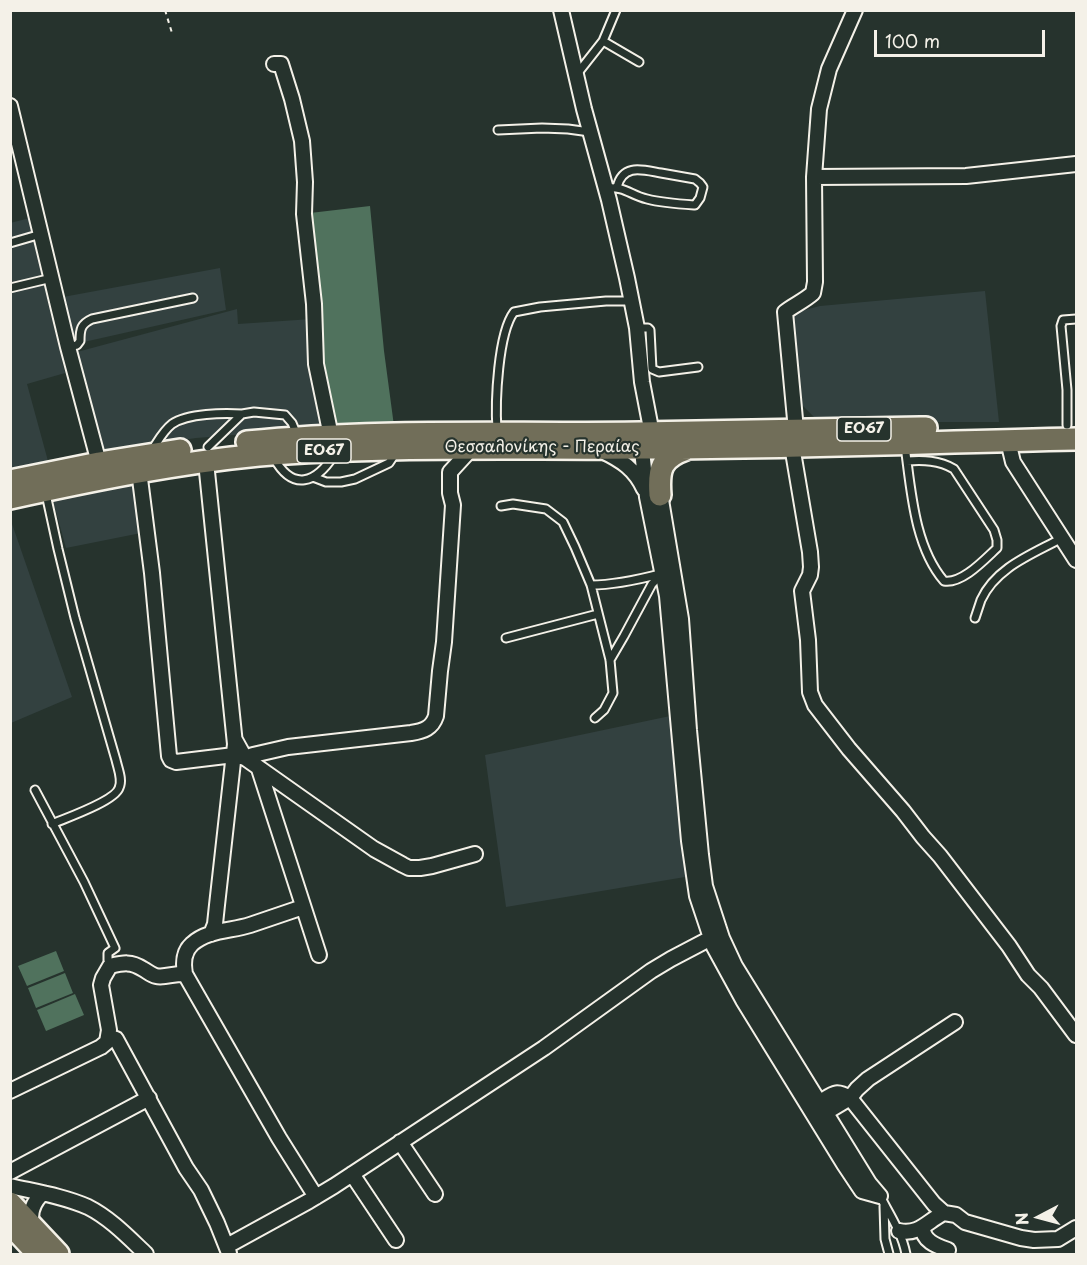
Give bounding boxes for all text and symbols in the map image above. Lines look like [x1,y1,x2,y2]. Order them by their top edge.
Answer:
scale bar [877,18,1048,56]
text: 100 m [885,27,940,54]
road number: ΕΟ67 [837,417,891,441]
street label: Θεσσαλονίκης - Περαίας [445,438,639,458]
road number: ΕΟ67 [297,439,351,463]
north arrow [1009,1187,1069,1247]
text: N [1009,1211,1034,1226]

